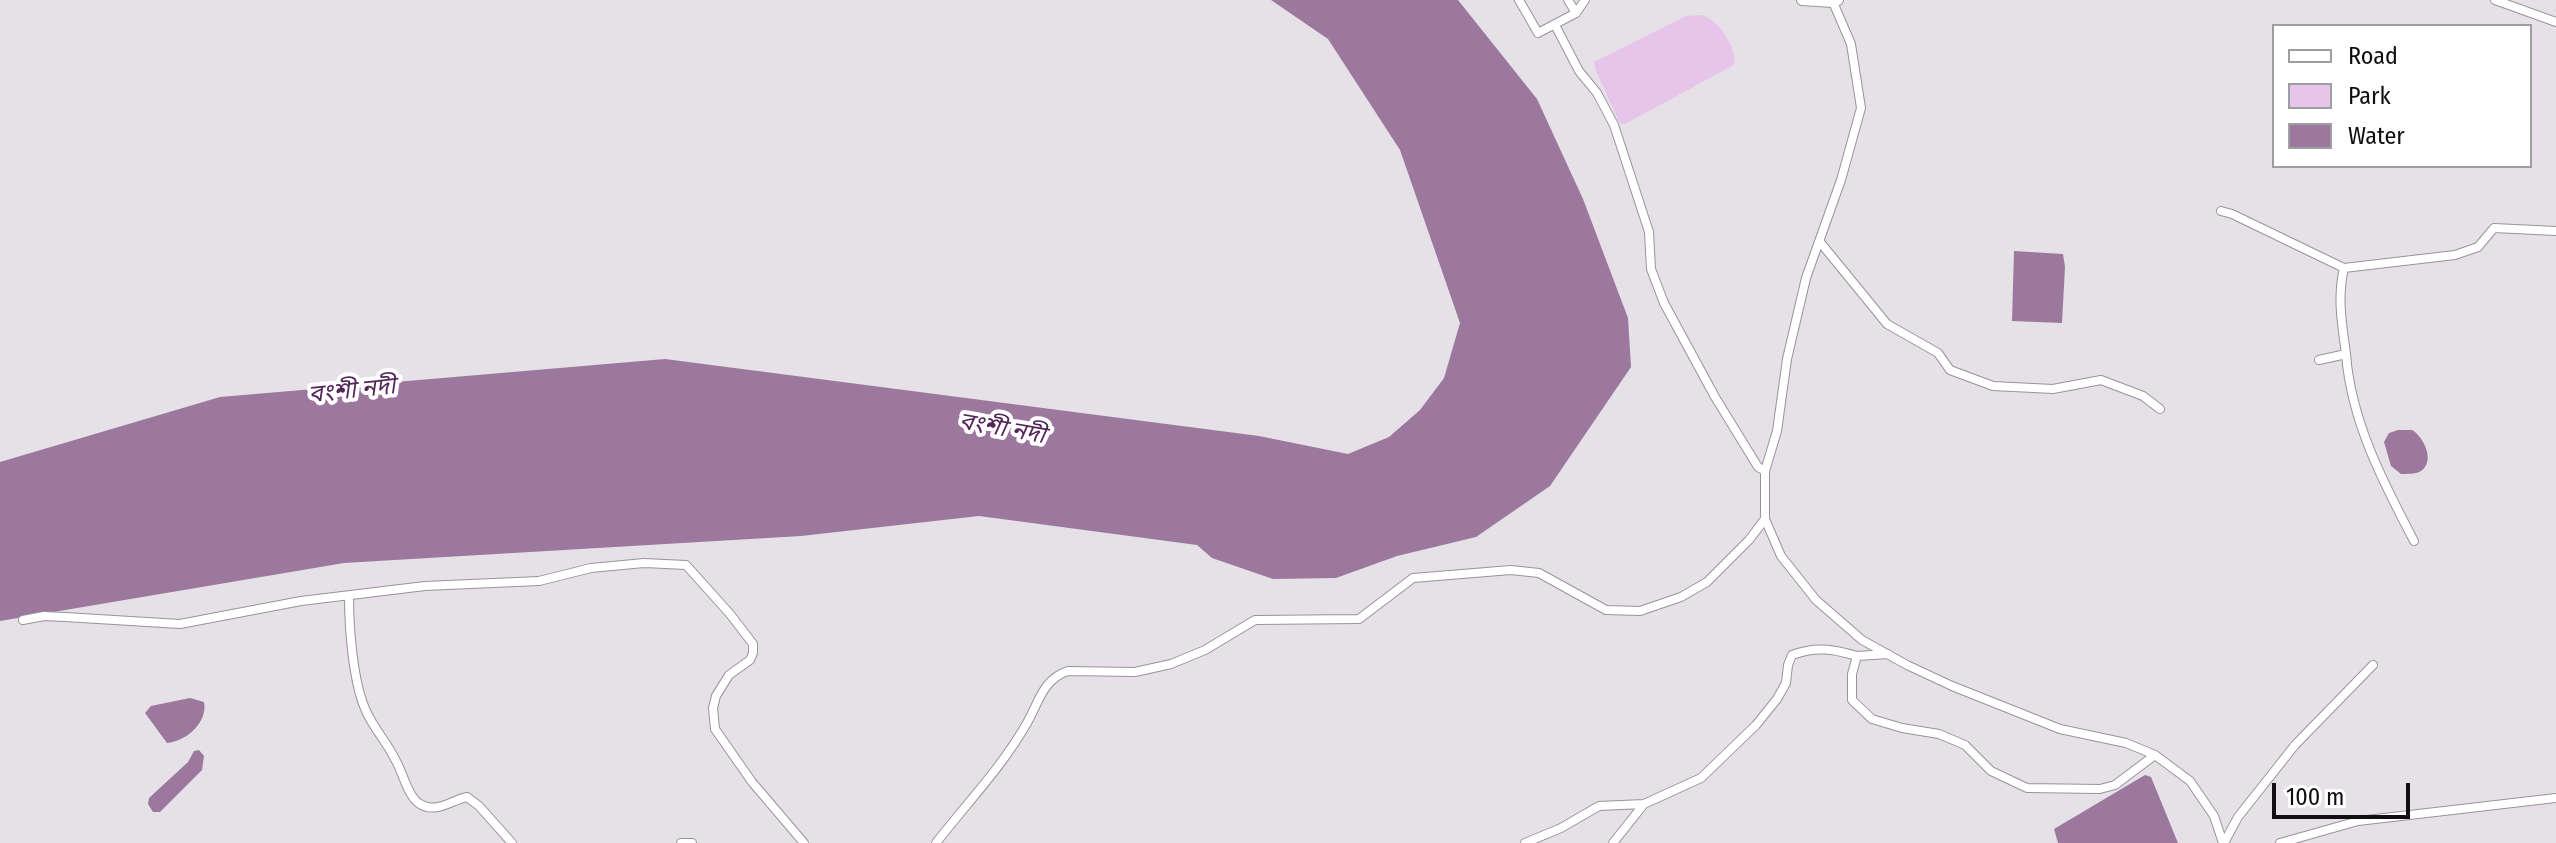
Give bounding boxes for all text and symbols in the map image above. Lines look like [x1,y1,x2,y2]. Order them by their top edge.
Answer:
legend [2272,24,2532,168]
text: Road [2348,42,2398,70]
text: Park [2348,82,2391,110]
text: Water [2348,122,2405,150]
water label: বংশী নদী [307,372,397,410]
water label: বংশী নদী [957,407,1047,451]
scale bar [2276,767,2414,817]
text: 100 m [2286,783,2344,811]

